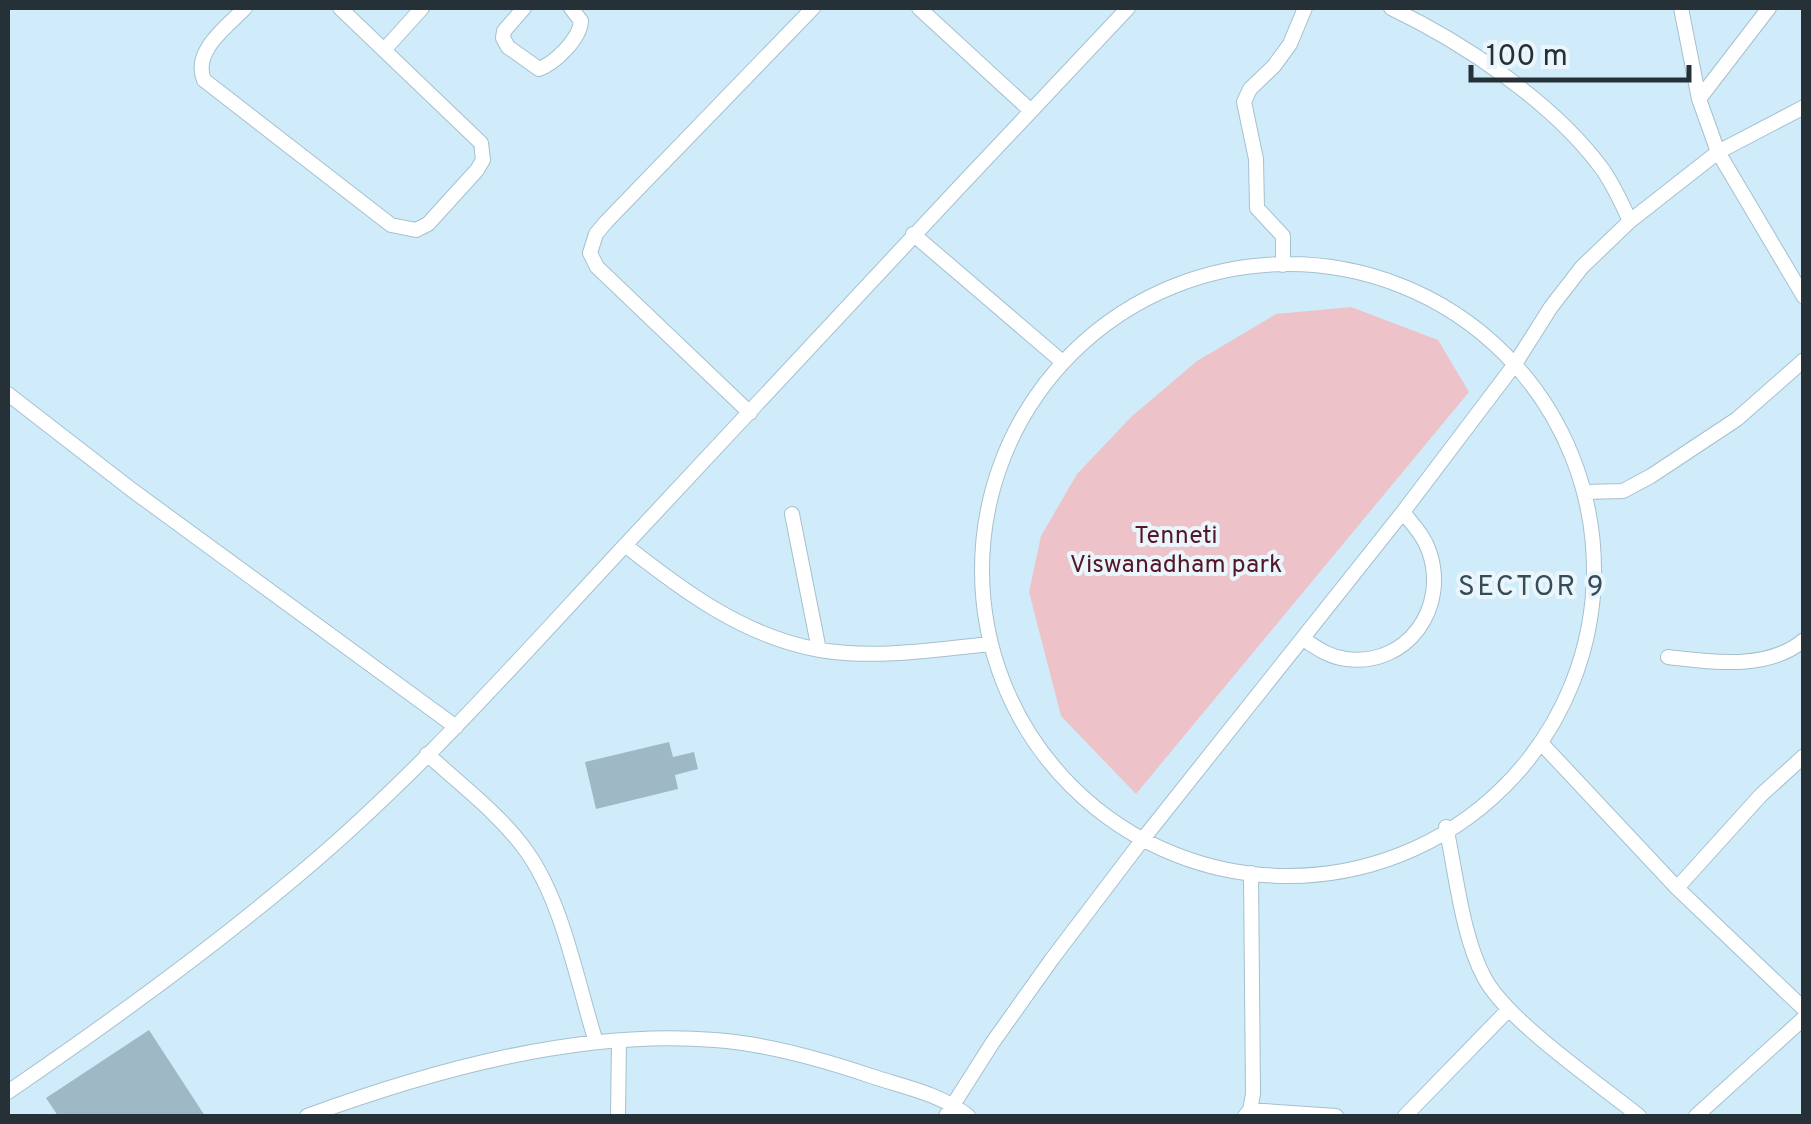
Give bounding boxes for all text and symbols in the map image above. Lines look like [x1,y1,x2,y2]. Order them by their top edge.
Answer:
scale bar [1471,20,1688,82]
text: 100 m [1486,39,1568,76]
park label: Tenneti Viswanadham park [1070,521,1282,582]
district label: SECTOR 9 [1458,570,1606,606]

